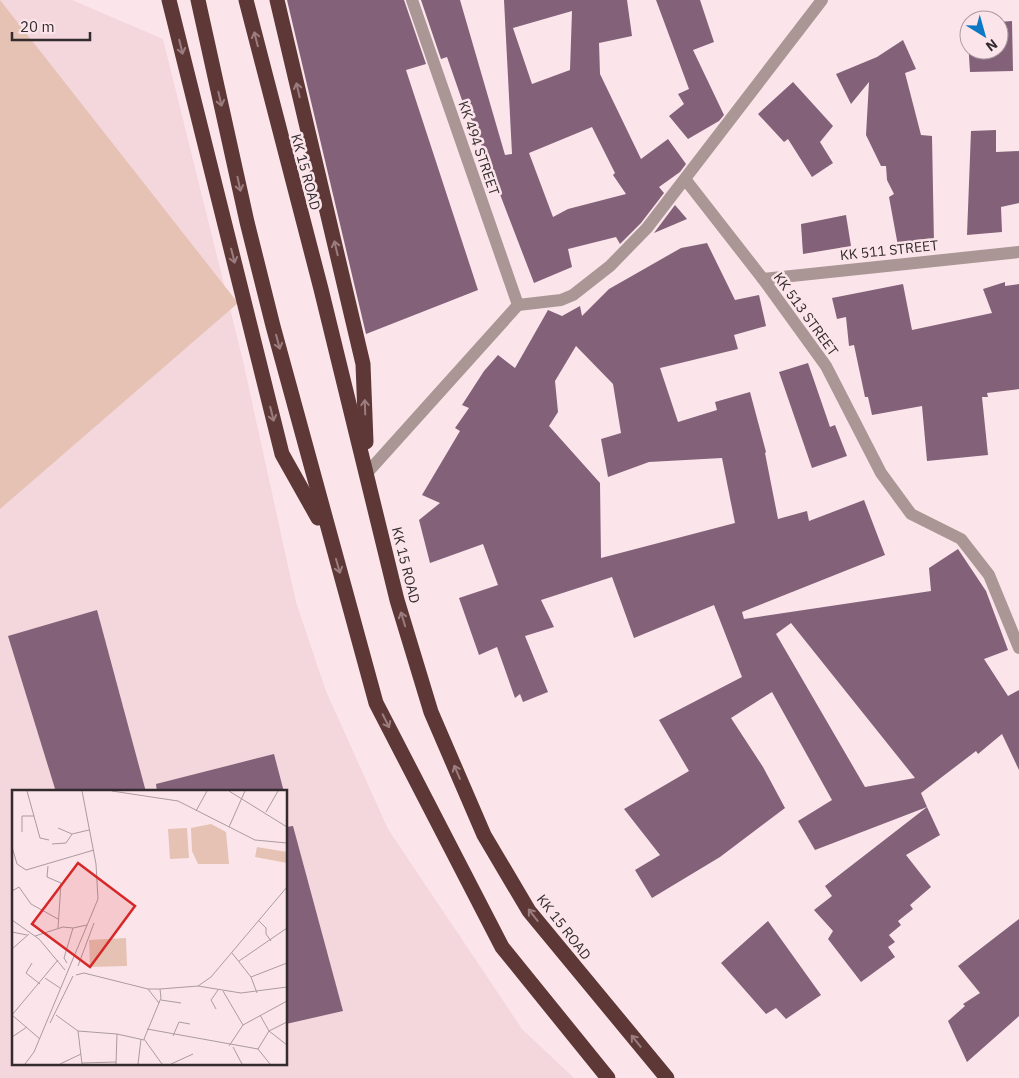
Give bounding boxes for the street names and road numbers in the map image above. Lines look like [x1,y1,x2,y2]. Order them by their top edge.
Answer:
street label: KK 494 STREET [454,98,504,198]
street label: KK 15 ROAD [287,132,325,212]
street label: KK 511 STREET [839,236,939,264]
street label: KK 513 STREET [770,269,842,359]
street label: KK 15 ROAD [388,525,424,605]
street label: KK 15 ROAD [533,891,595,963]

